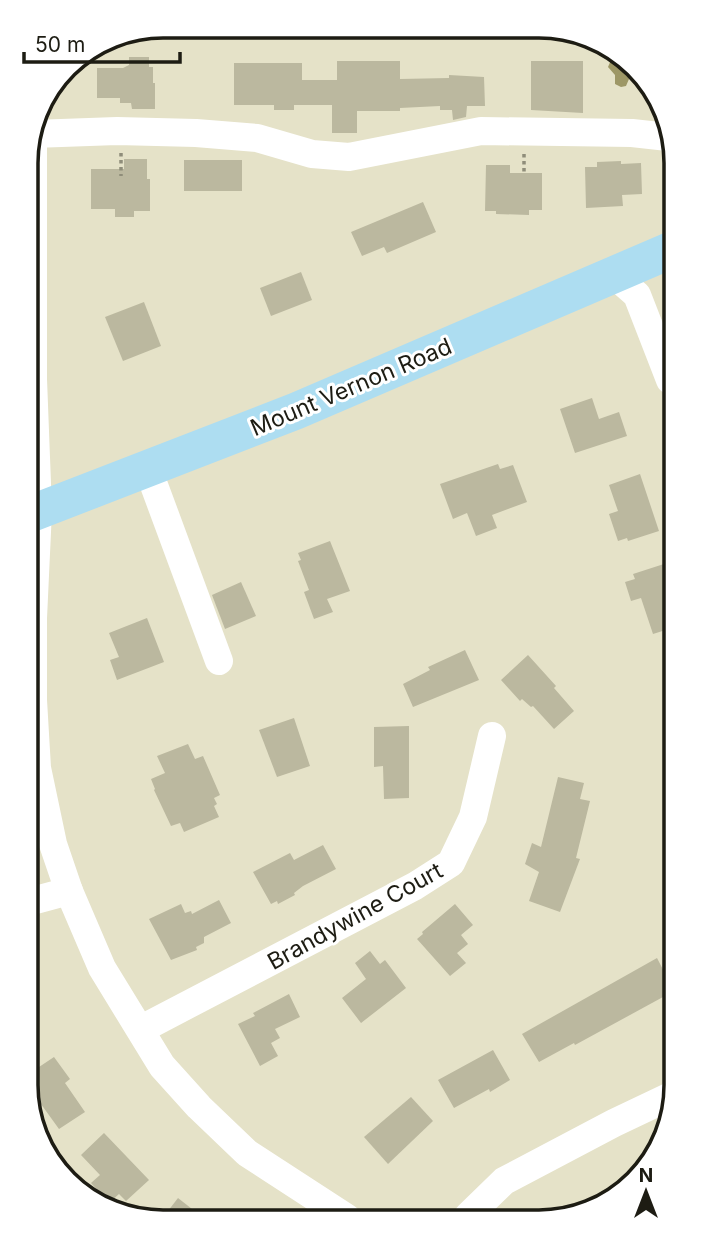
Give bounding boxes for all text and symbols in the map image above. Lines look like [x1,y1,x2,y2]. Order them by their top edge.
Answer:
scale bar [24,21,180,65]
text: 50 m [35,32,85,57]
street label: Mount Vernon Road [246,332,456,442]
street label: Brandywine Court [263,856,448,976]
north arrow [611,1157,681,1227]
text: N [639,1164,653,1187]

